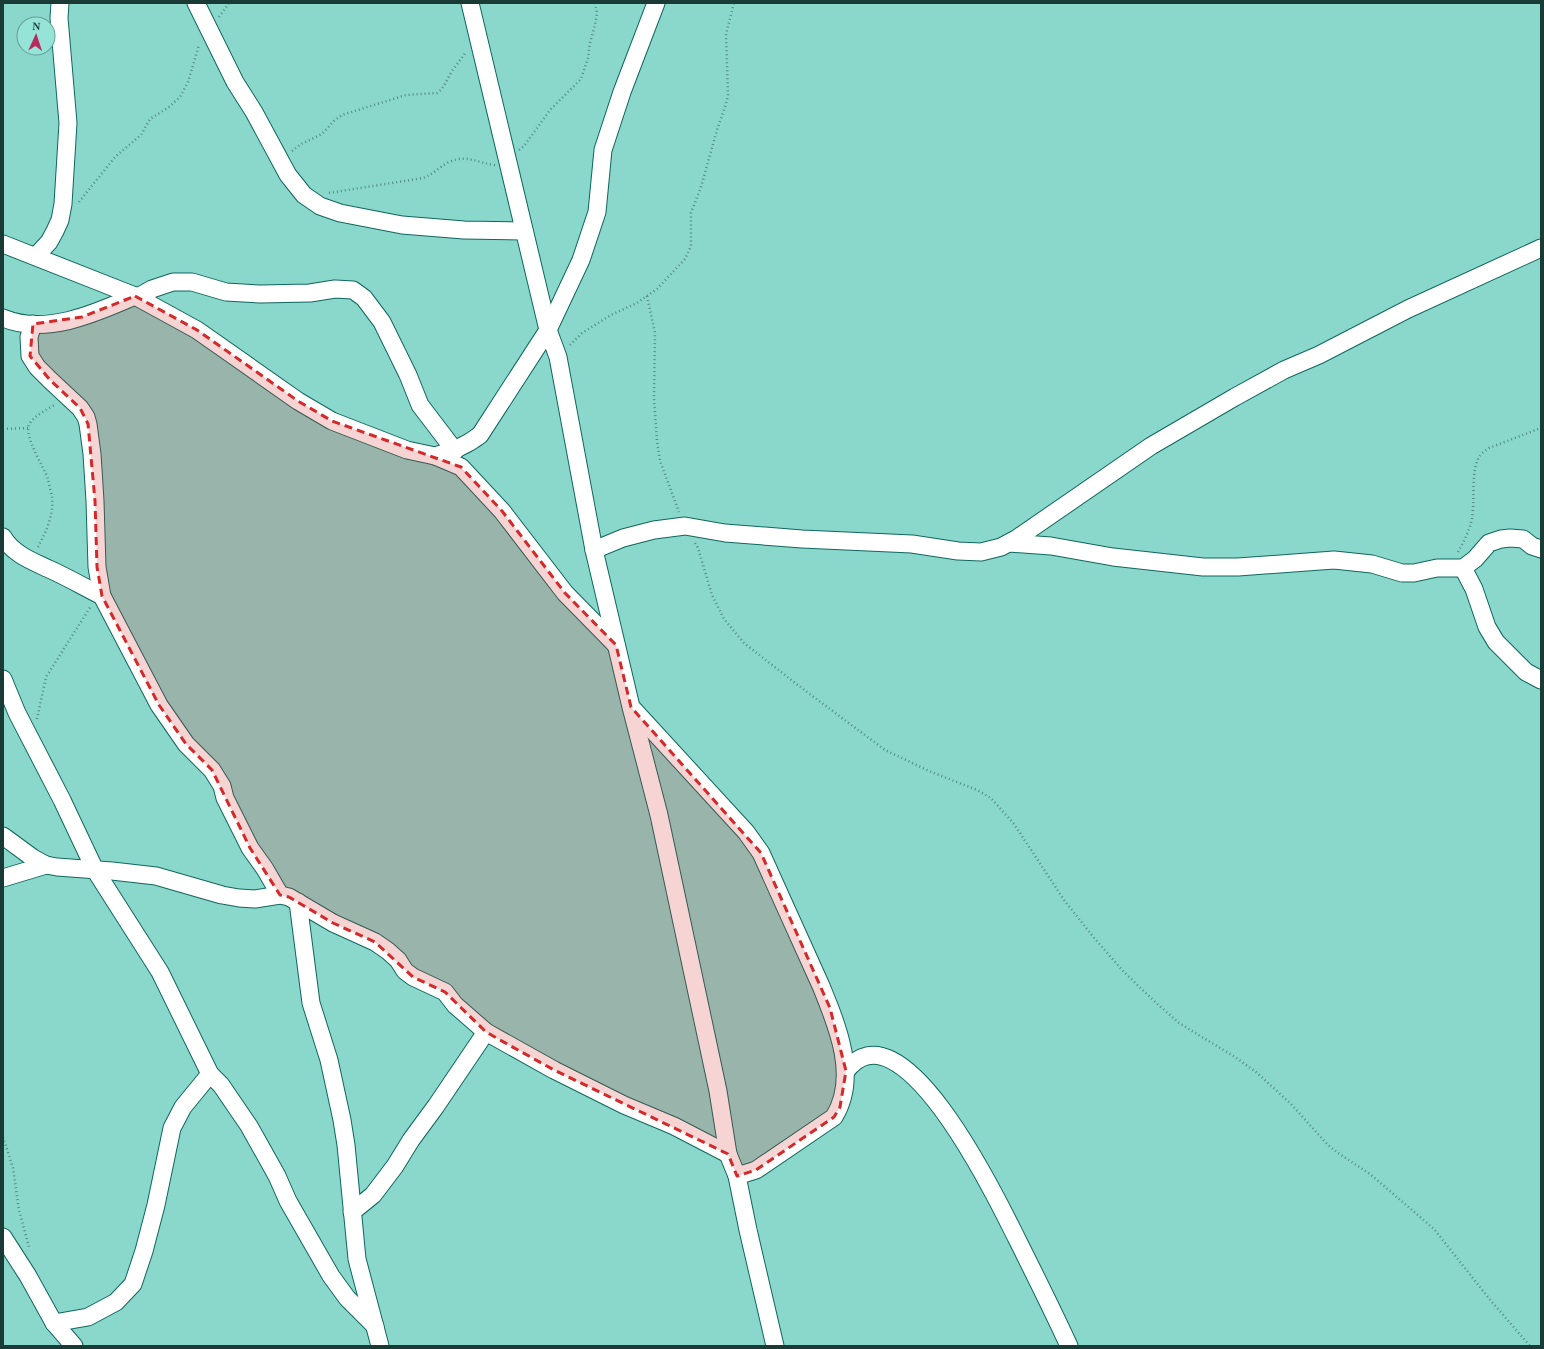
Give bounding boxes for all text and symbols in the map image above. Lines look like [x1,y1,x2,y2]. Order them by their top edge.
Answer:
north arrow [16,16,56,56]
text: N [32,20,41,32]

